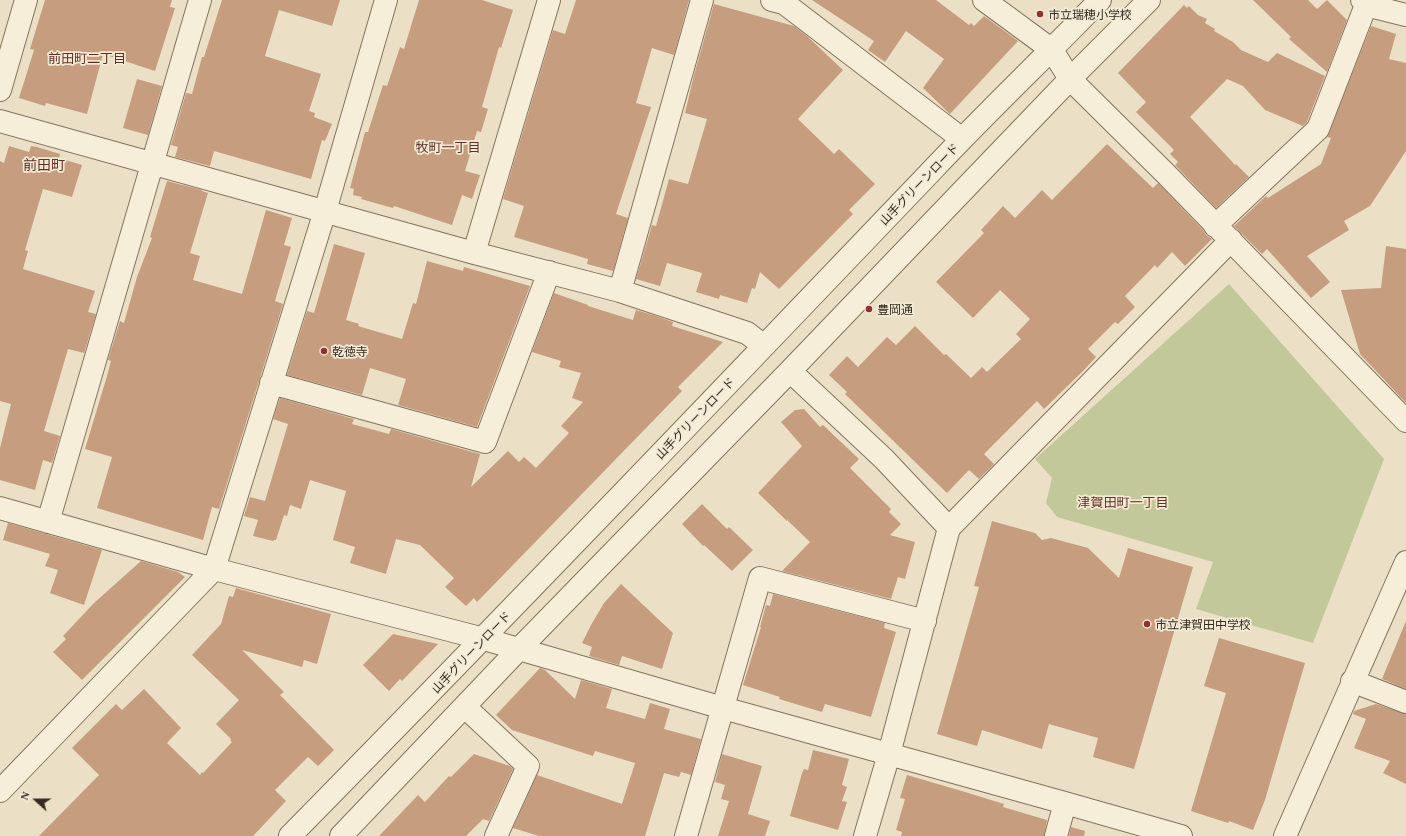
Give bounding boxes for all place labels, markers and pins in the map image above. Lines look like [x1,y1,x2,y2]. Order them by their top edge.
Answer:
place label: 市立瑞穂小学校 [1048,7,1132,21]
marker: 市立瑞穂小学校 [1035,9,1045,19]
place label: 豊岡通 [877,302,913,316]
marker: 豊岡通 [864,304,874,314]
place label: 乾徳寺 [332,344,368,358]
marker: 乾徳寺 [319,346,329,356]
place label: 市立津賀田中学校 [1155,617,1251,631]
marker: 市立津賀田中学校 [1142,619,1152,629]

